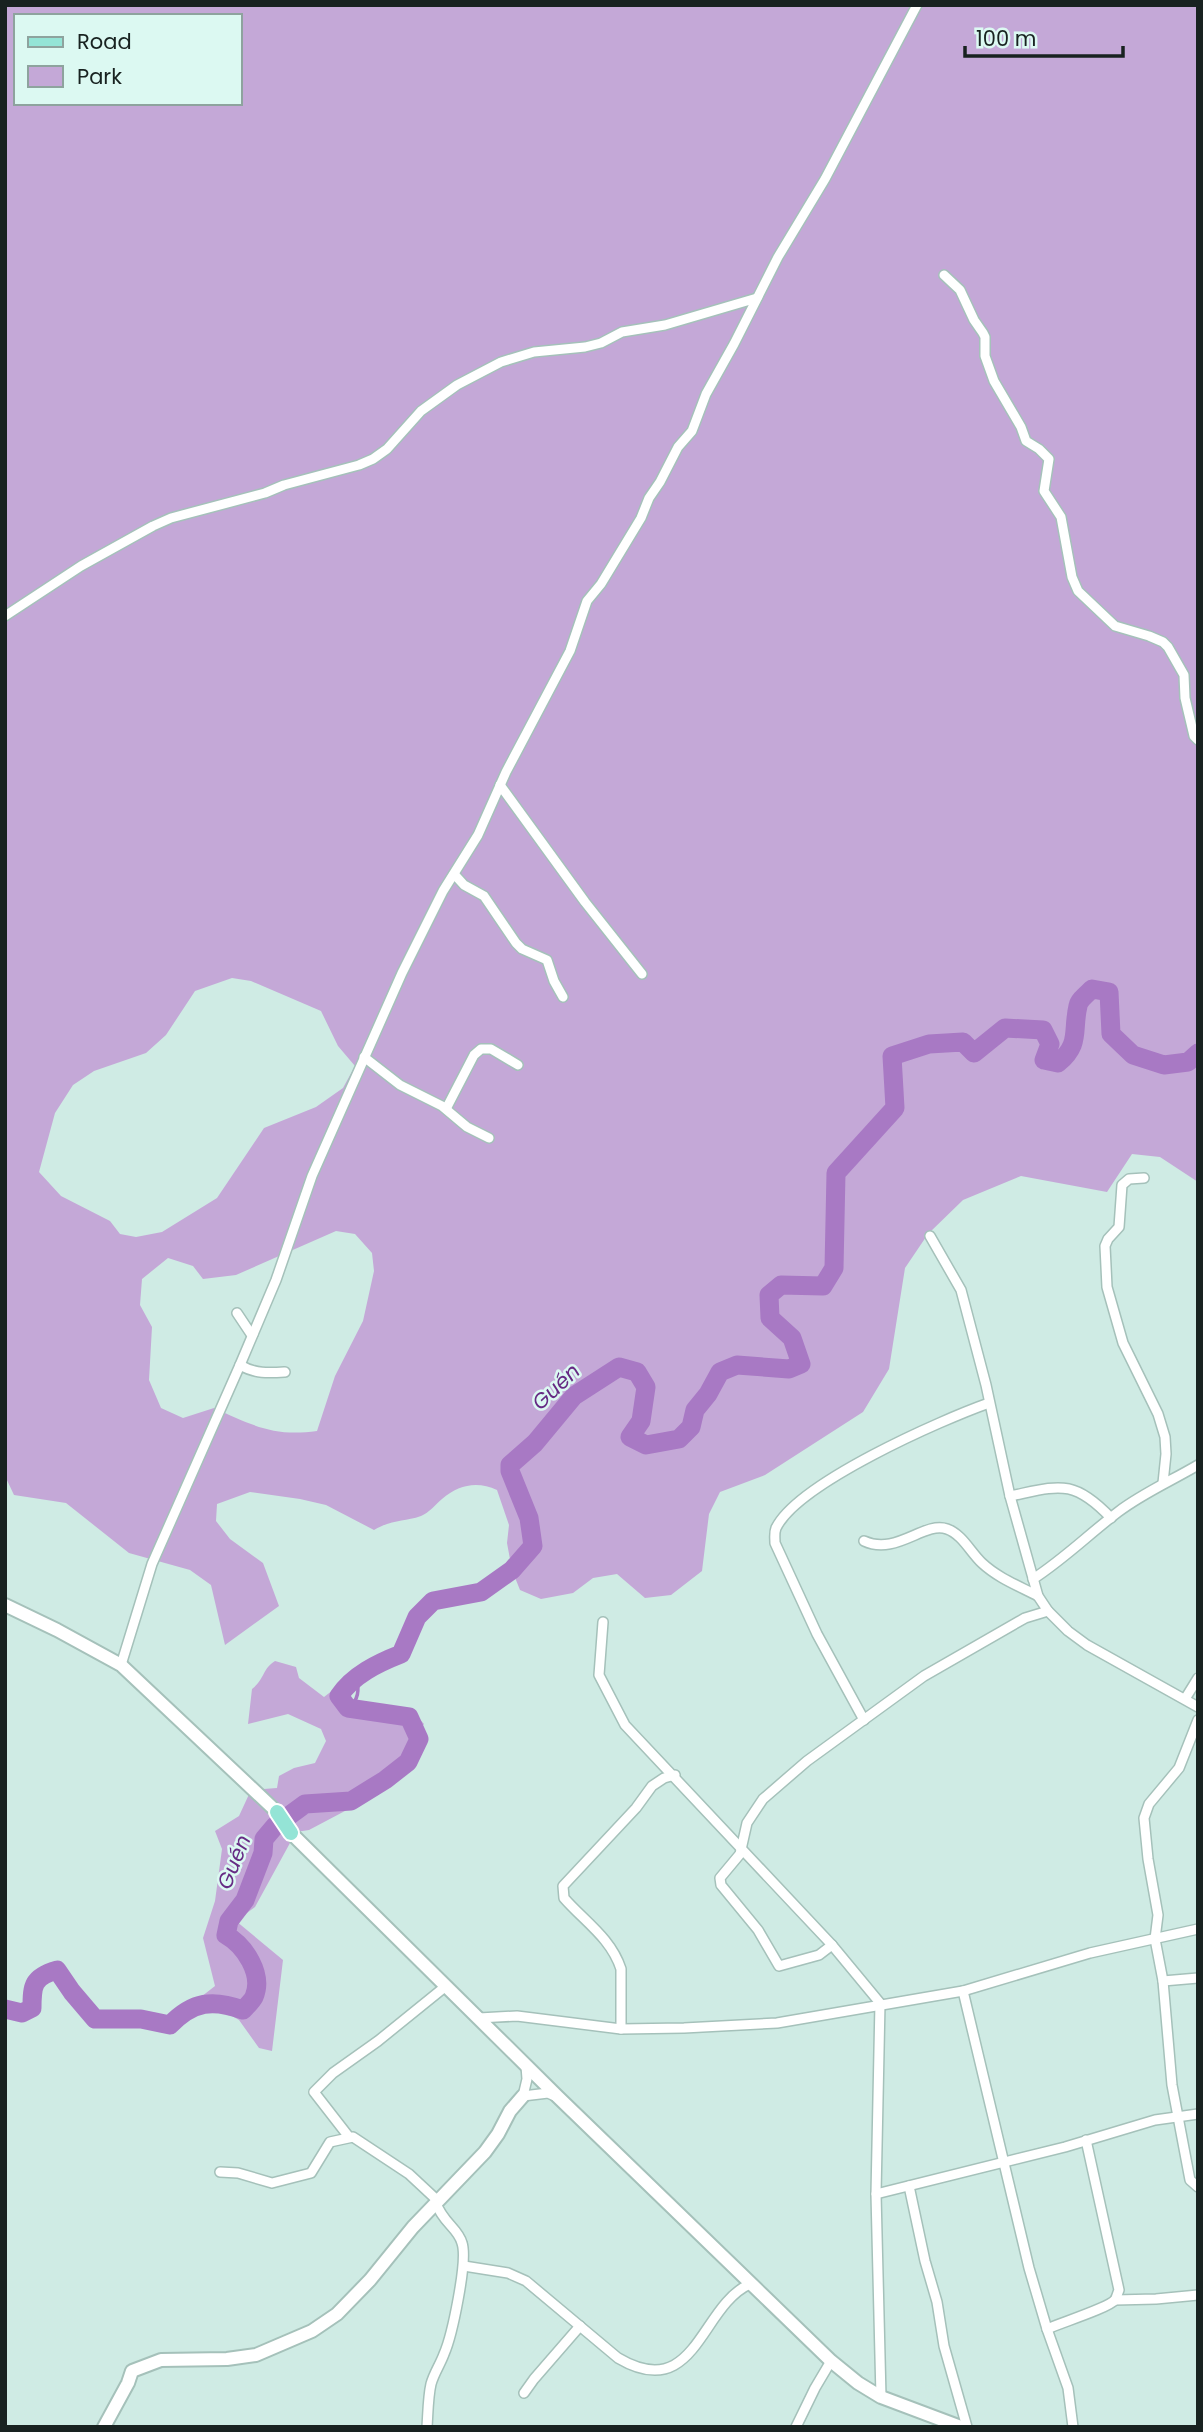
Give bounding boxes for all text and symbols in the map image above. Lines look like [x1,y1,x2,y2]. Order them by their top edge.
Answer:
legend [14,14,242,105]
scale bar [965,14,1122,58]
text: 100 m [976,24,1036,53]
text: Road [77,27,132,56]
text: Park [77,62,122,91]
water label: Guén [525,1357,586,1416]
water label: Guén [210,1830,258,1893]

